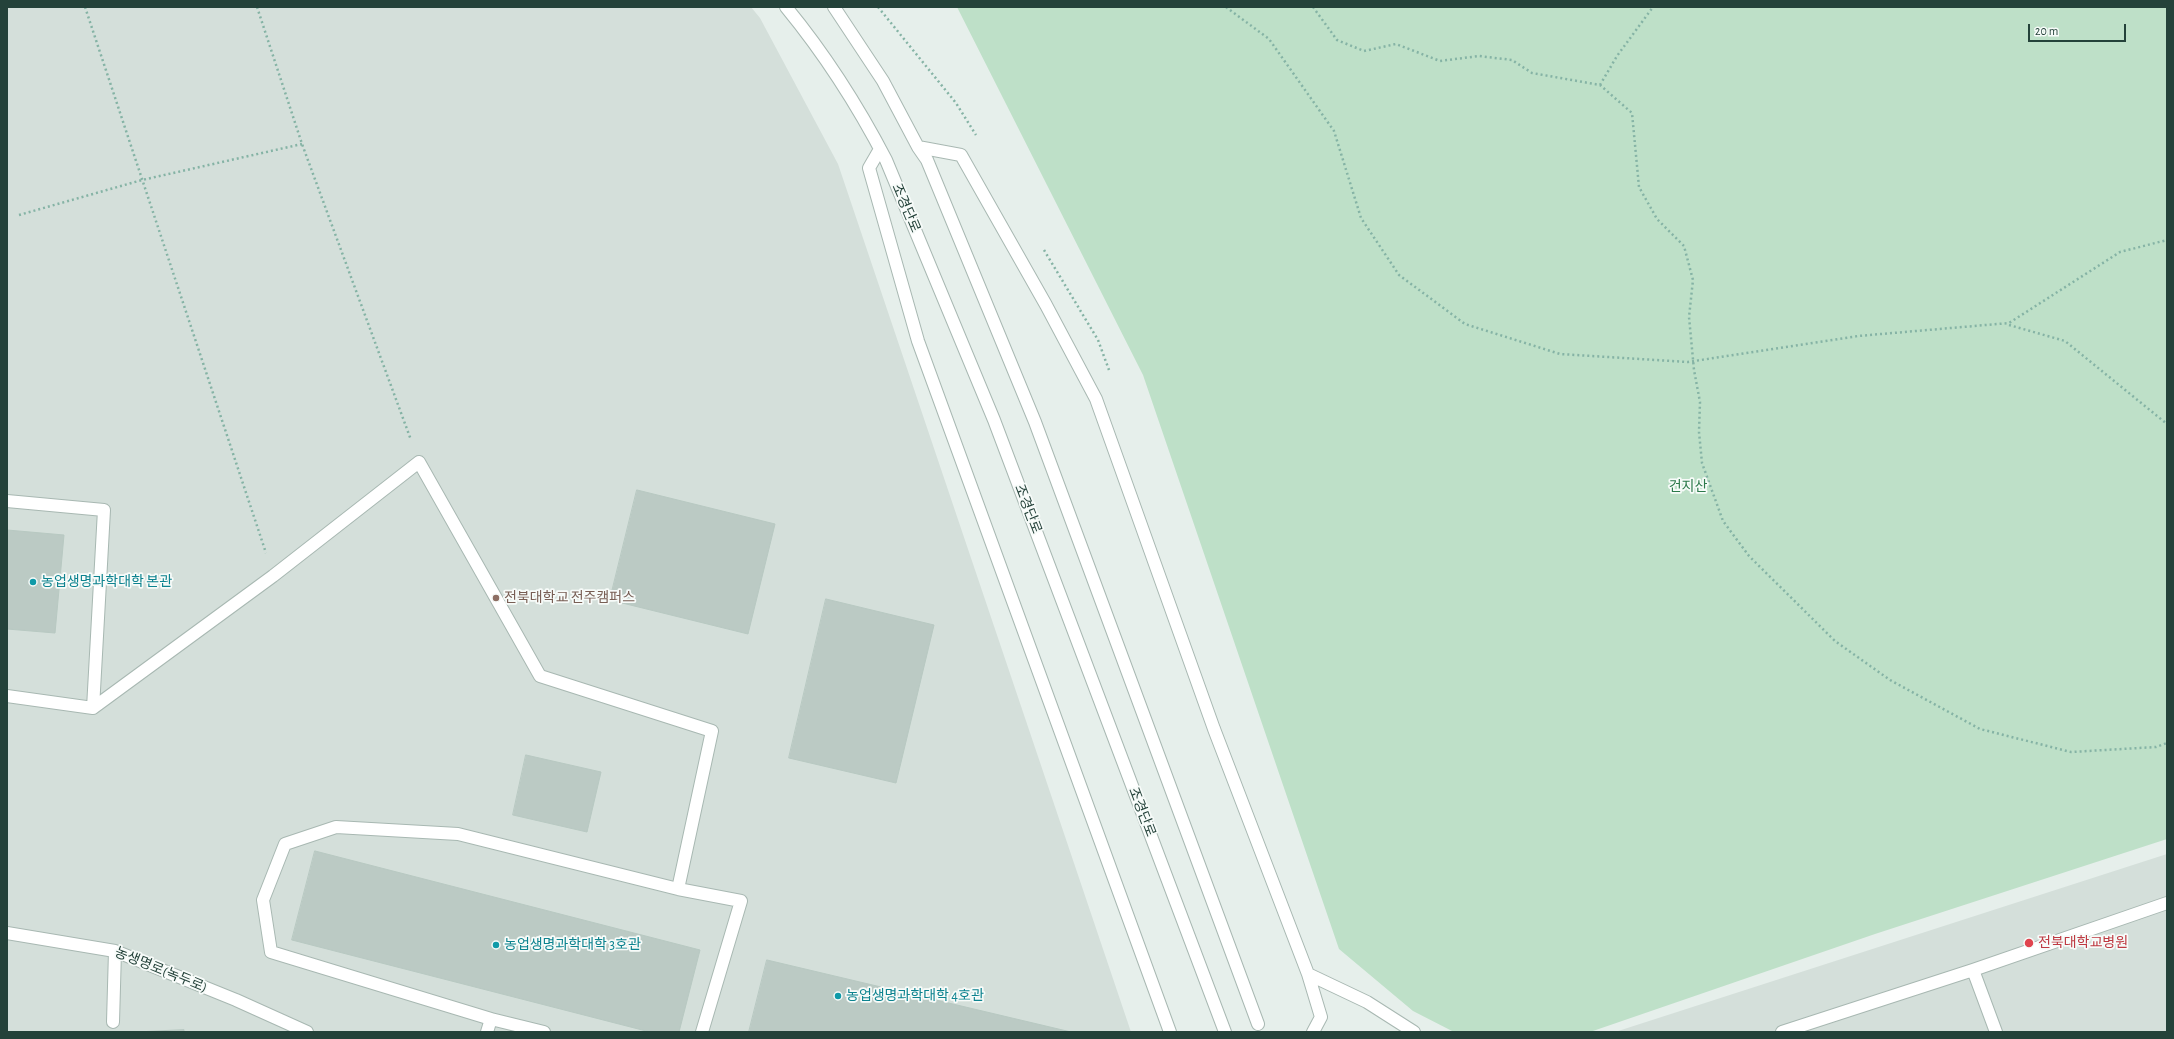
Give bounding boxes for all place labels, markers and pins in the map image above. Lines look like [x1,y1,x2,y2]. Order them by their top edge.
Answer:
place label: 농업생명과학대학 본관 [41,574,172,590]
marker: 농업생명과학대학 본관 [28,577,38,587]
place label: 전북대학교 전주캠퍼스 [504,590,635,606]
marker: 전북대학교 전주캠퍼스 [491,593,501,603]
place label: 전북대학교병원 [2038,935,2128,951]
place label: 농업생명과학대학 3호관 [504,937,641,953]
marker: 전북대학교병원 [2023,937,2035,949]
marker: 농업생명과학대학 3호관 [491,940,501,950]
place label: 농업생명과학대학 4호관 [846,988,984,1004]
marker: 농업생명과학대학 4호관 [833,991,843,1001]

